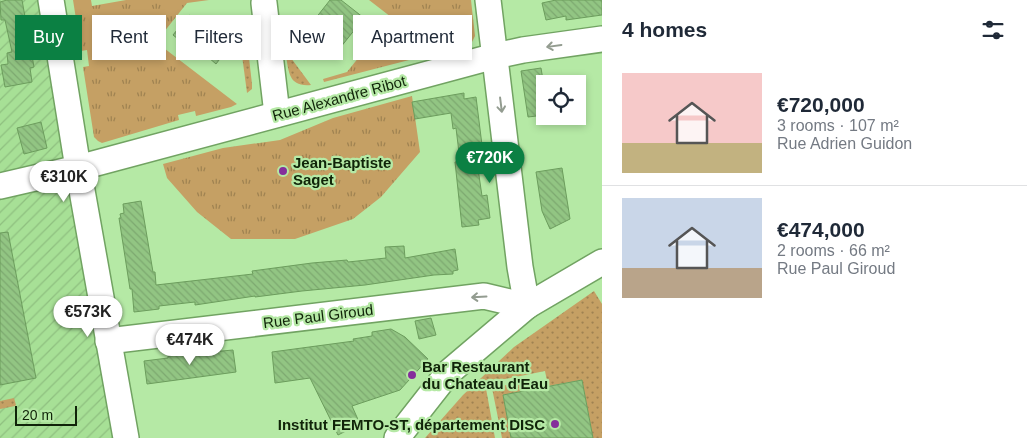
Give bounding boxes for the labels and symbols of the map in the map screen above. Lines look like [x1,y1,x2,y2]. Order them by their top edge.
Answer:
one-way arrow [546,41,562,51]
street label: Rue Alexandre Ribot [270,72,408,124]
one-way arrow [496,96,506,112]
pin: €720K [455,142,525,184]
place label: Jean-Baptiste Saget [293,154,391,188]
pin: €310K [29,160,99,203]
marker: Jean-Baptiste Saget [277,165,289,177]
one-way arrow [471,293,487,302]
pin: €573K [53,296,123,338]
street label: Rue Paul Giroud [262,301,374,331]
pin: €474K [155,324,225,366]
place label: Bar Restaurant du Chateau d'Eau [422,358,548,392]
marker: Bar Restaurant du Chateau d'Eau [406,369,418,381]
scale bar [15,403,78,426]
place label: Institut FEMTO-ST, département DISC [278,416,545,433]
marker: Institut FEMTO-ST, département DISC [549,418,561,430]

